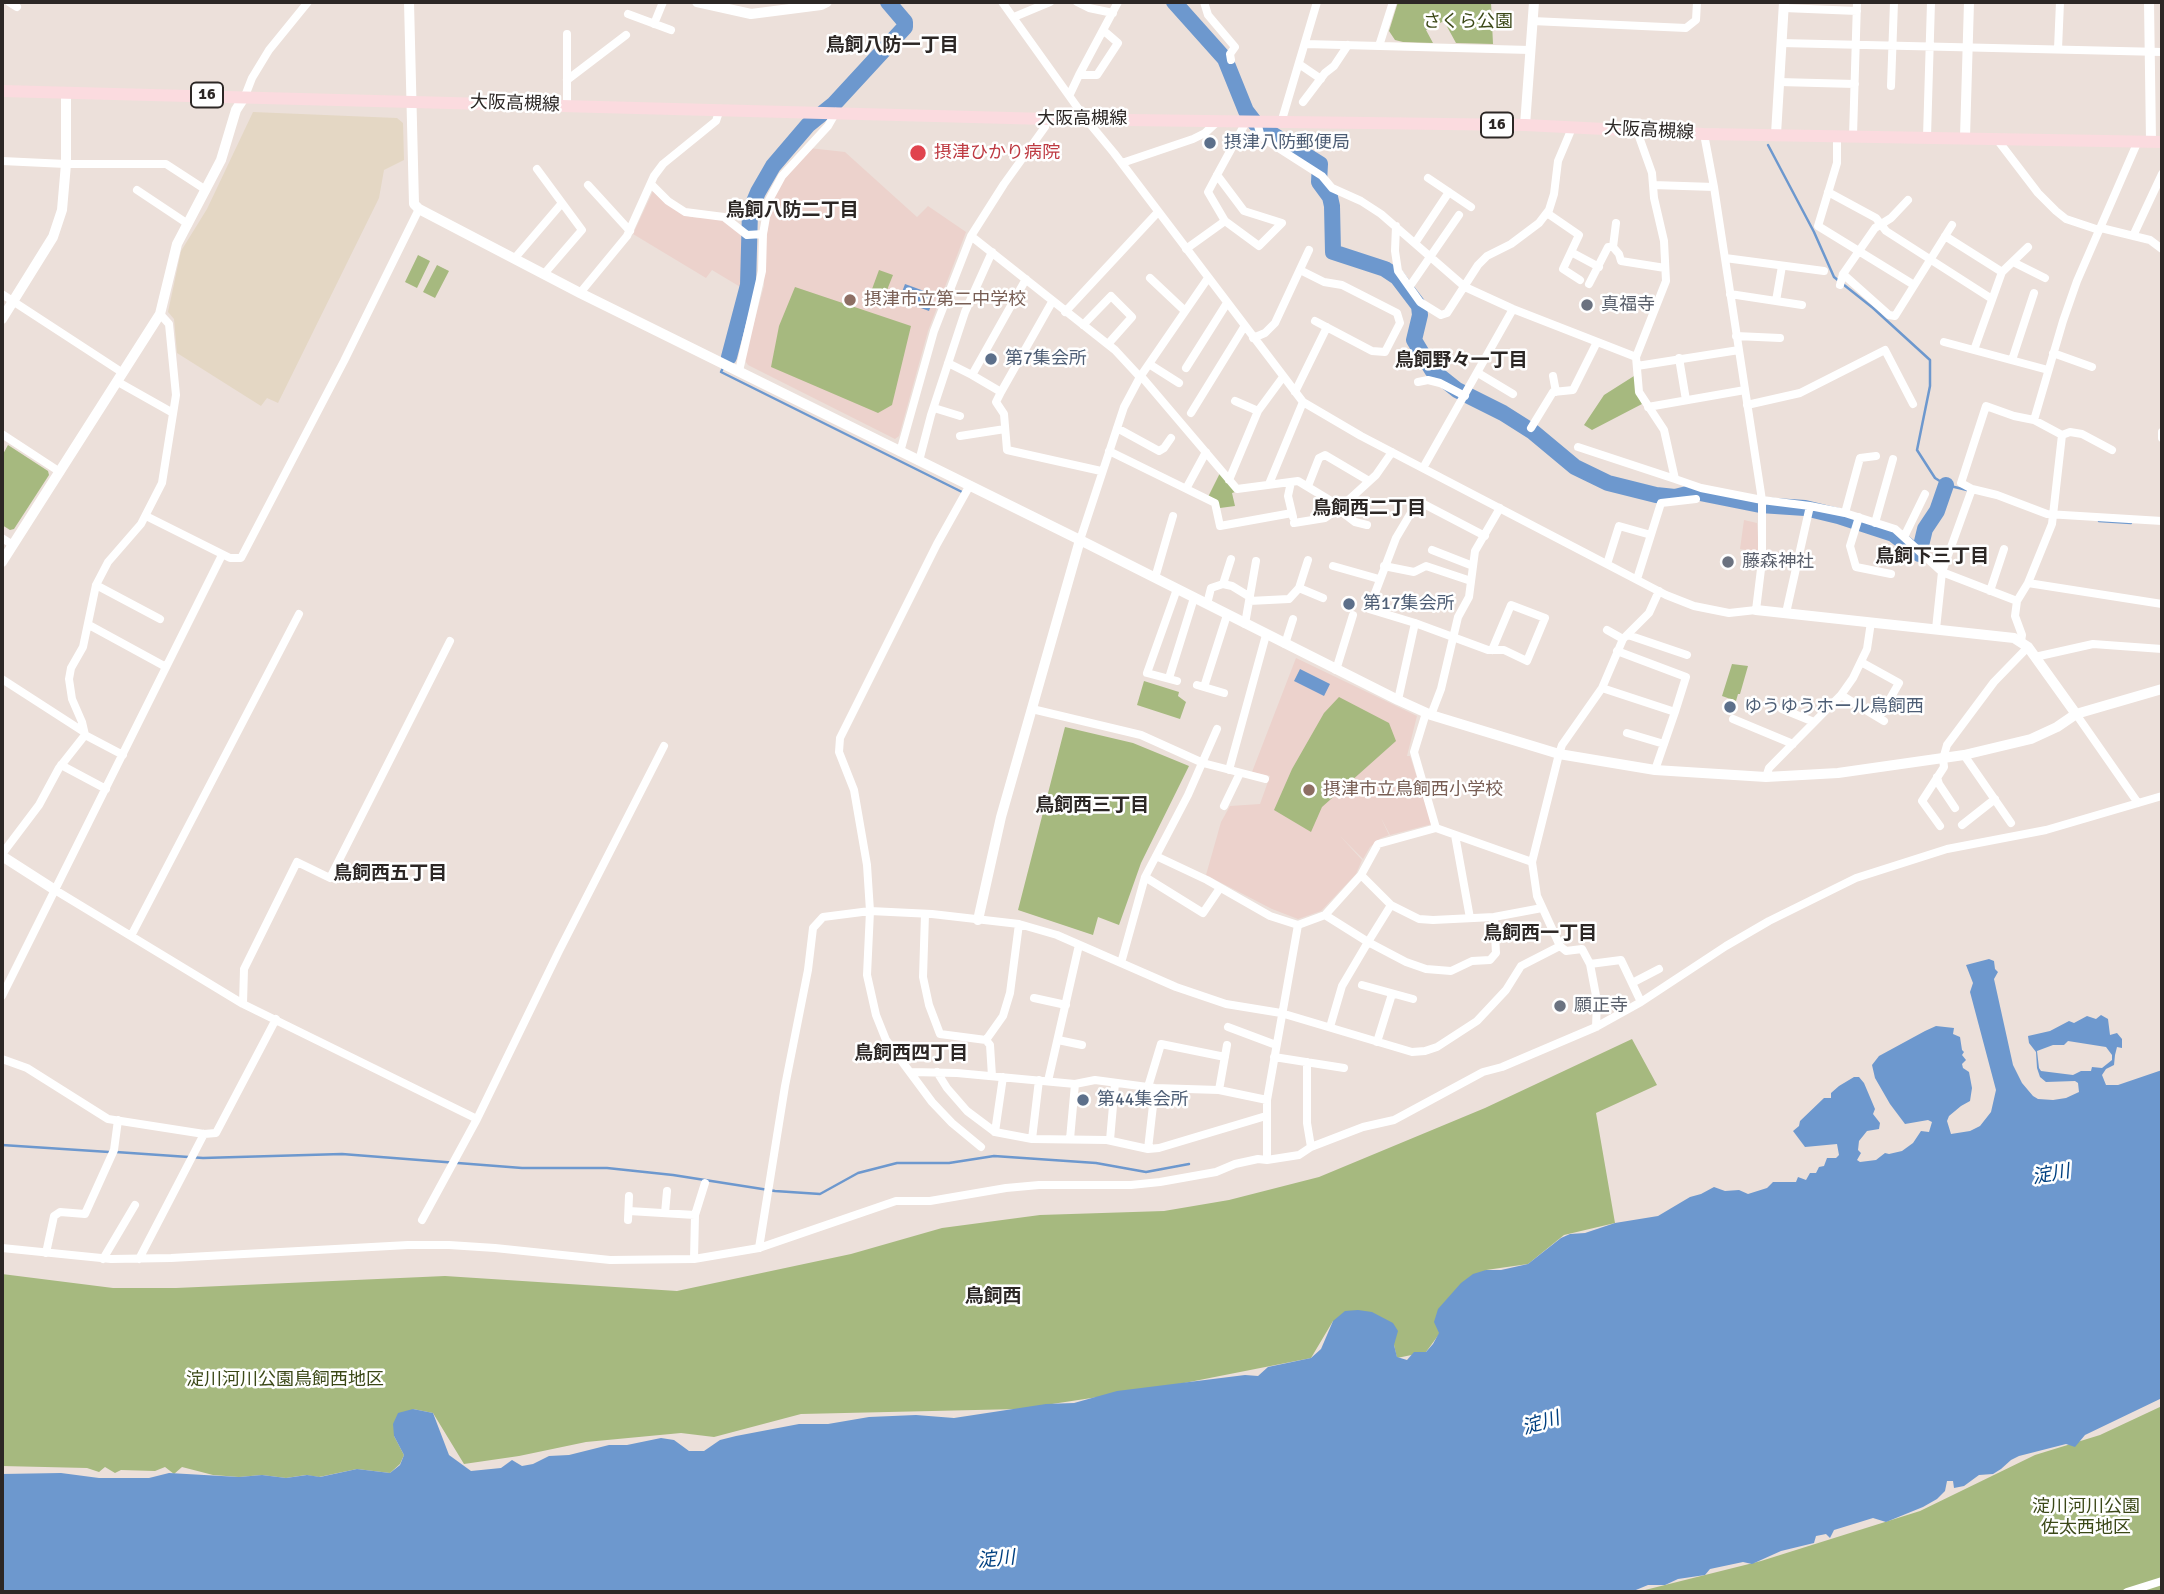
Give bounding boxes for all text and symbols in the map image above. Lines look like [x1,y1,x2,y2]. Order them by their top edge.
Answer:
park label: さくら公園 [1423,11,1513,33]
district label: 鳥飼八防一丁目 [826,35,958,57]
road number: 16 [191,82,223,108]
street label: 大阪高槻線 [470,92,560,116]
street label: 大阪高槻線 [1037,108,1127,130]
road number: 16 [1481,113,1513,138]
street label: 大阪高槻線 [1603,118,1695,144]
place label: 摂津八防郵便局 [1224,132,1350,154]
marker: 摂津八防郵便局 [1202,135,1218,151]
place label: 摂津ひかり病院 [934,142,1060,164]
marker: 摂津ひかり病院 [908,143,928,163]
district label: 鳥飼八防二丁目 [726,200,858,222]
place label: 摂津市立第二中学校 [864,289,1026,311]
marker: 摂津市立第二中学校 [842,292,858,308]
place label: 真福寺 [1601,294,1655,316]
marker: 真福寺 [1579,297,1595,313]
place label: 第7集会所 [1005,348,1087,370]
district label: 鳥飼野々一丁目 [1395,350,1527,372]
marker: 第7集会所 [983,351,999,367]
district label: 鳥飼西二丁目 [1312,498,1426,520]
district label: 鳥飼下三丁目 [1875,546,1989,568]
place label: 藤森神社 [1742,551,1814,573]
marker: 藤森神社 [1720,554,1736,570]
place label: 第17集会所 [1363,593,1454,615]
marker: 第17集会所 [1341,596,1357,612]
place label: ゆうゆうホール鳥飼西 [1744,696,1924,718]
marker: ゆうゆうホール鳥飼西 [1722,699,1738,715]
place label: 摂津市立鳥飼西小学校 [1323,779,1503,801]
marker: 摂津市立鳥飼西小学校 [1301,782,1317,798]
district label: 鳥飼西三丁目 [1035,795,1149,817]
district label: 鳥飼西五丁目 [333,863,447,885]
district label: 鳥飼西一丁目 [1483,923,1597,945]
place label: 願正寺 [1574,995,1628,1017]
marker: 願正寺 [1552,998,1568,1014]
district label: 鳥飼西四丁目 [854,1043,968,1065]
place label: 第44集会所 [1097,1089,1188,1111]
marker: 第44集会所 [1075,1092,1091,1108]
water label: 淀川 [2030,1160,2072,1190]
district label: 鳥飼西 [965,1286,1021,1308]
park label: 淀川河川公園鳥飼西地区 [186,1369,384,1391]
water label: 淀川 [1519,1408,1563,1440]
park label: 淀川河川公園 佐太西地区 [2032,1496,2140,1538]
water label: 淀川 [976,1547,1016,1573]

